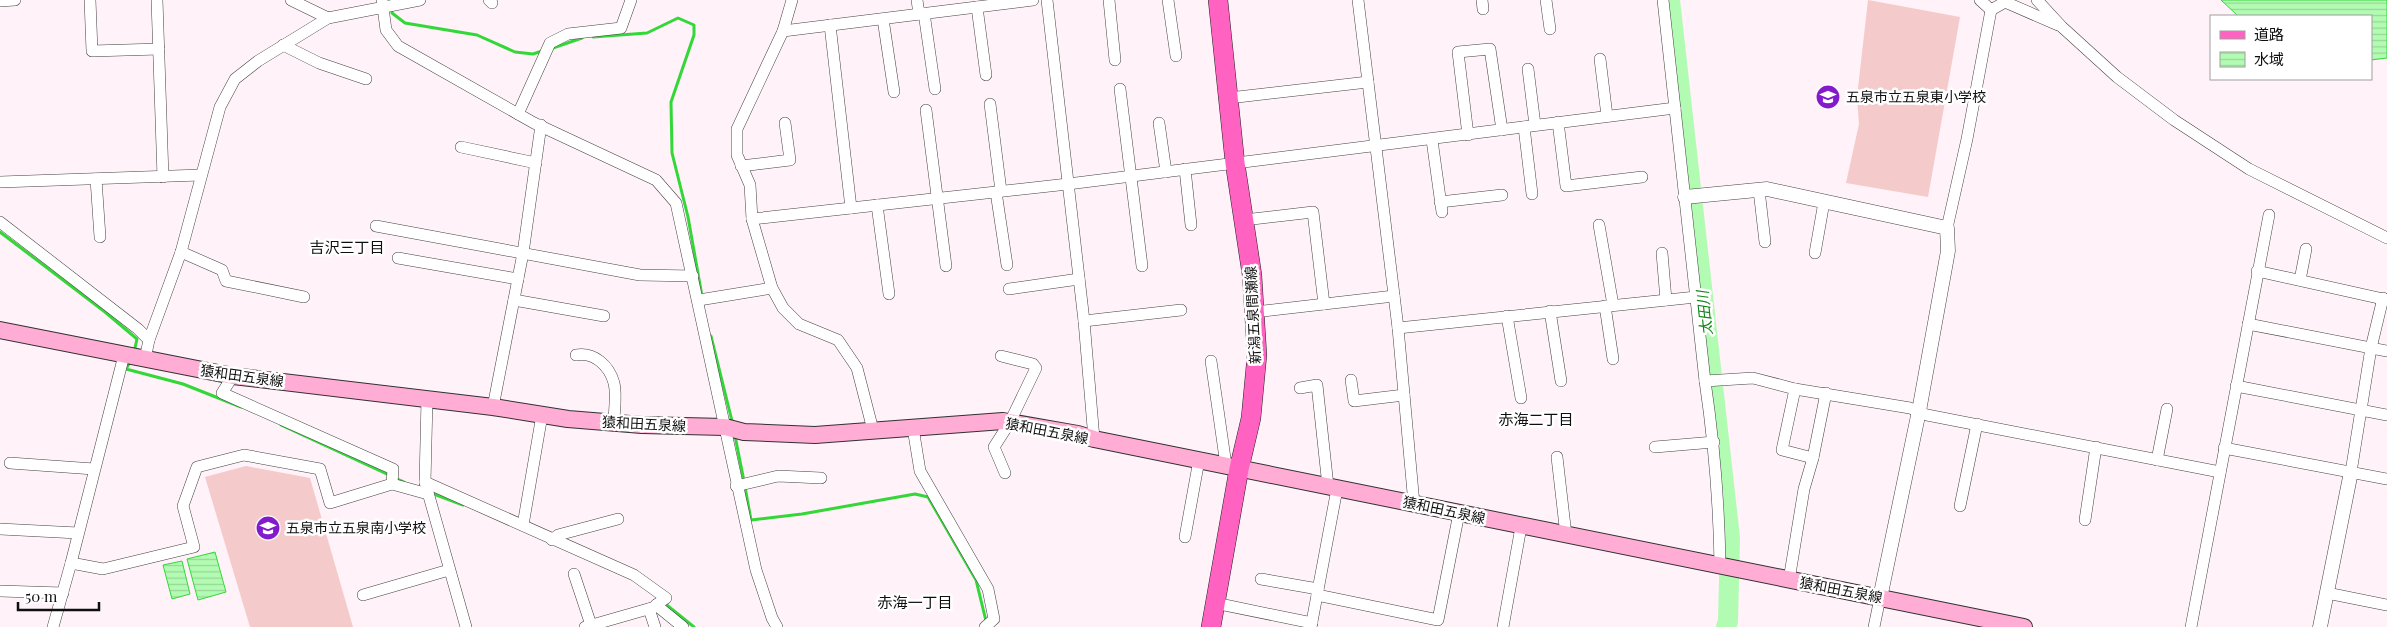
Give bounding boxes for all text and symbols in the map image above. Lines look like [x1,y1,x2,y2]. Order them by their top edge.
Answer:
legend [2210,15,2372,80]
text: 道路 [2254,24,2284,44]
text: 水域 [2254,49,2284,69]
school or university icon: 五泉市立五泉東小学校 [1815,84,1841,110]
place label: 五泉市立五泉東小学校 [1846,87,1986,106]
district label: 吉沢三丁目 [309,237,385,257]
street label: 新潟五泉間瀬線 [1240,266,1265,364]
water label: 太田川 [1692,288,1716,337]
street label: 猿和田五泉線 [199,360,285,391]
district label: 赤海二丁目 [1498,409,1574,429]
street label: 猿和田五泉線 [602,412,686,435]
street label: 猿和田五泉線 [1004,413,1090,448]
street label: 猿和田五泉線 [1401,491,1487,528]
school or university icon: 五泉市立五泉南小学校 [255,515,281,541]
place label: 五泉市立五泉南小学校 [286,518,426,537]
street label: 猿和田五泉線 [1798,572,1884,607]
scale bar [18,580,99,612]
text: 50 m [25,586,58,606]
district label: 赤海一丁目 [877,592,953,612]

